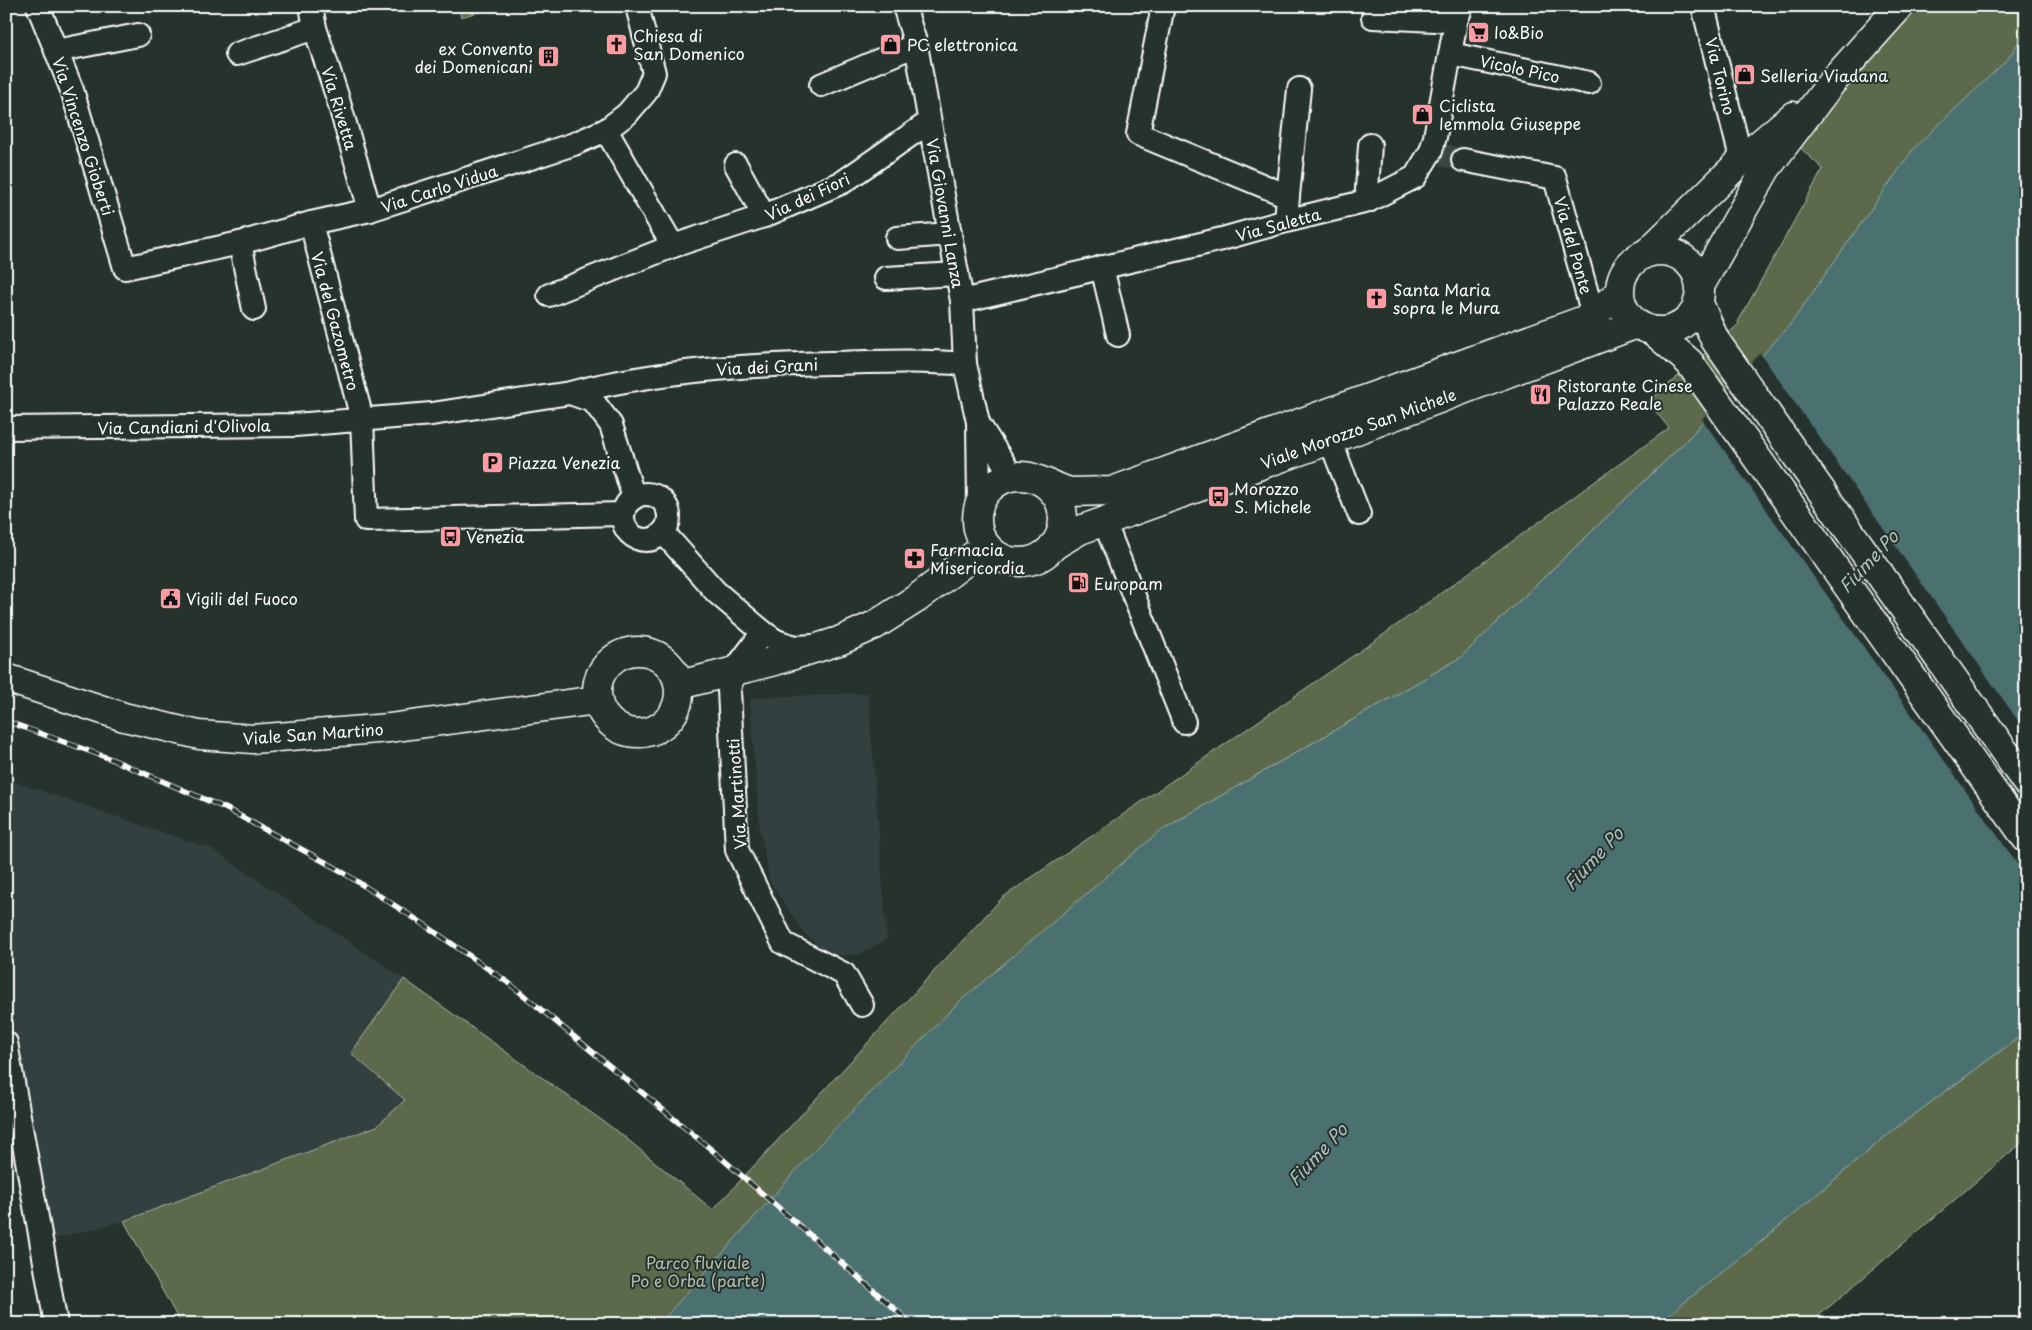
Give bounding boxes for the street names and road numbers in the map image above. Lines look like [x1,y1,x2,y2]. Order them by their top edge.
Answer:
street label: Via Torino [1700,35,1742,117]
street label: Vicolo Pico [1478,48,1562,88]
street label: Via Vincenzo Gioberti [47,54,121,218]
street label: Via Rivetta [316,63,364,153]
street label: Via Giovanni Lanza [921,136,971,290]
street label: Via Carlo Vidua [378,158,500,218]
street label: Via dei Fiori [761,166,853,226]
street label: Via del Ponte [1549,193,1599,297]
street label: Via Saletta [1233,201,1323,247]
street label: Via del Gazometro [306,249,366,393]
street label: Via dei Grani [715,351,819,381]
street label: Viale Morozzo San Michele [1257,381,1459,475]
street label: Via Candiani d'Olivola [97,412,271,440]
street label: Viale San Martino [242,716,384,750]
street label: Via Martinotti [720,738,752,850]

